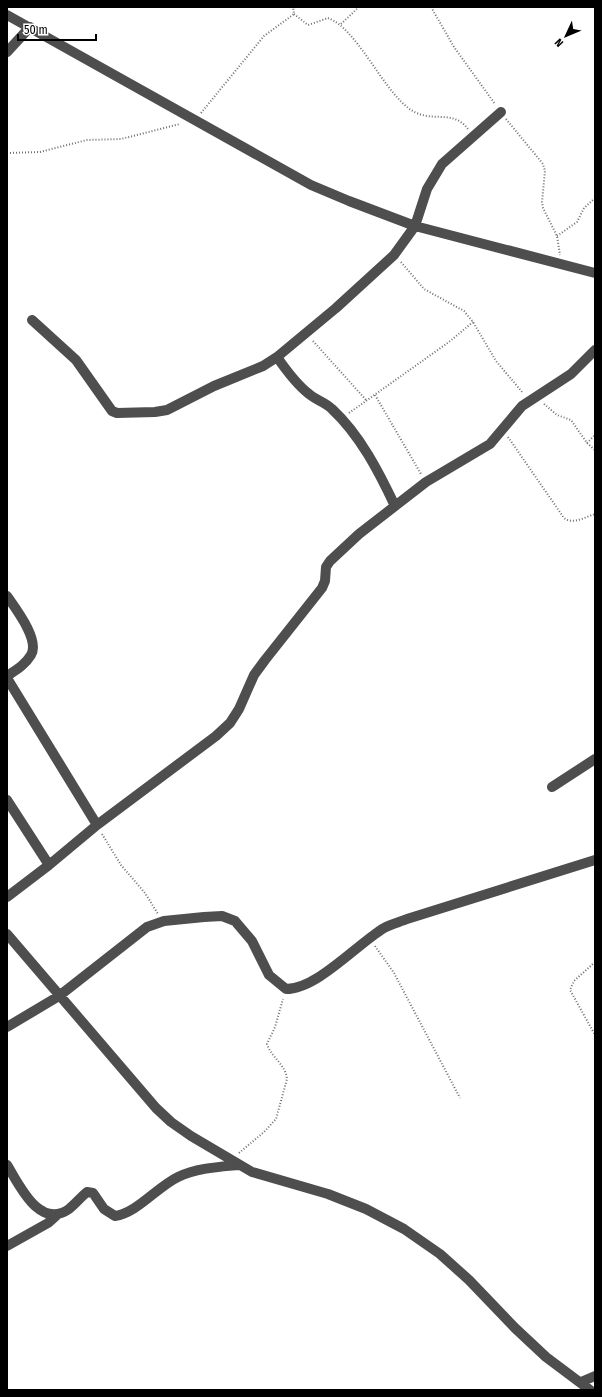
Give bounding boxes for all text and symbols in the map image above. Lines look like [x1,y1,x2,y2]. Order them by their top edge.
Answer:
scale bar [18,16,96,42]
north arrow [546,16,586,56]
text: 50 m [24,23,48,37]
text: N [552,36,566,49]

